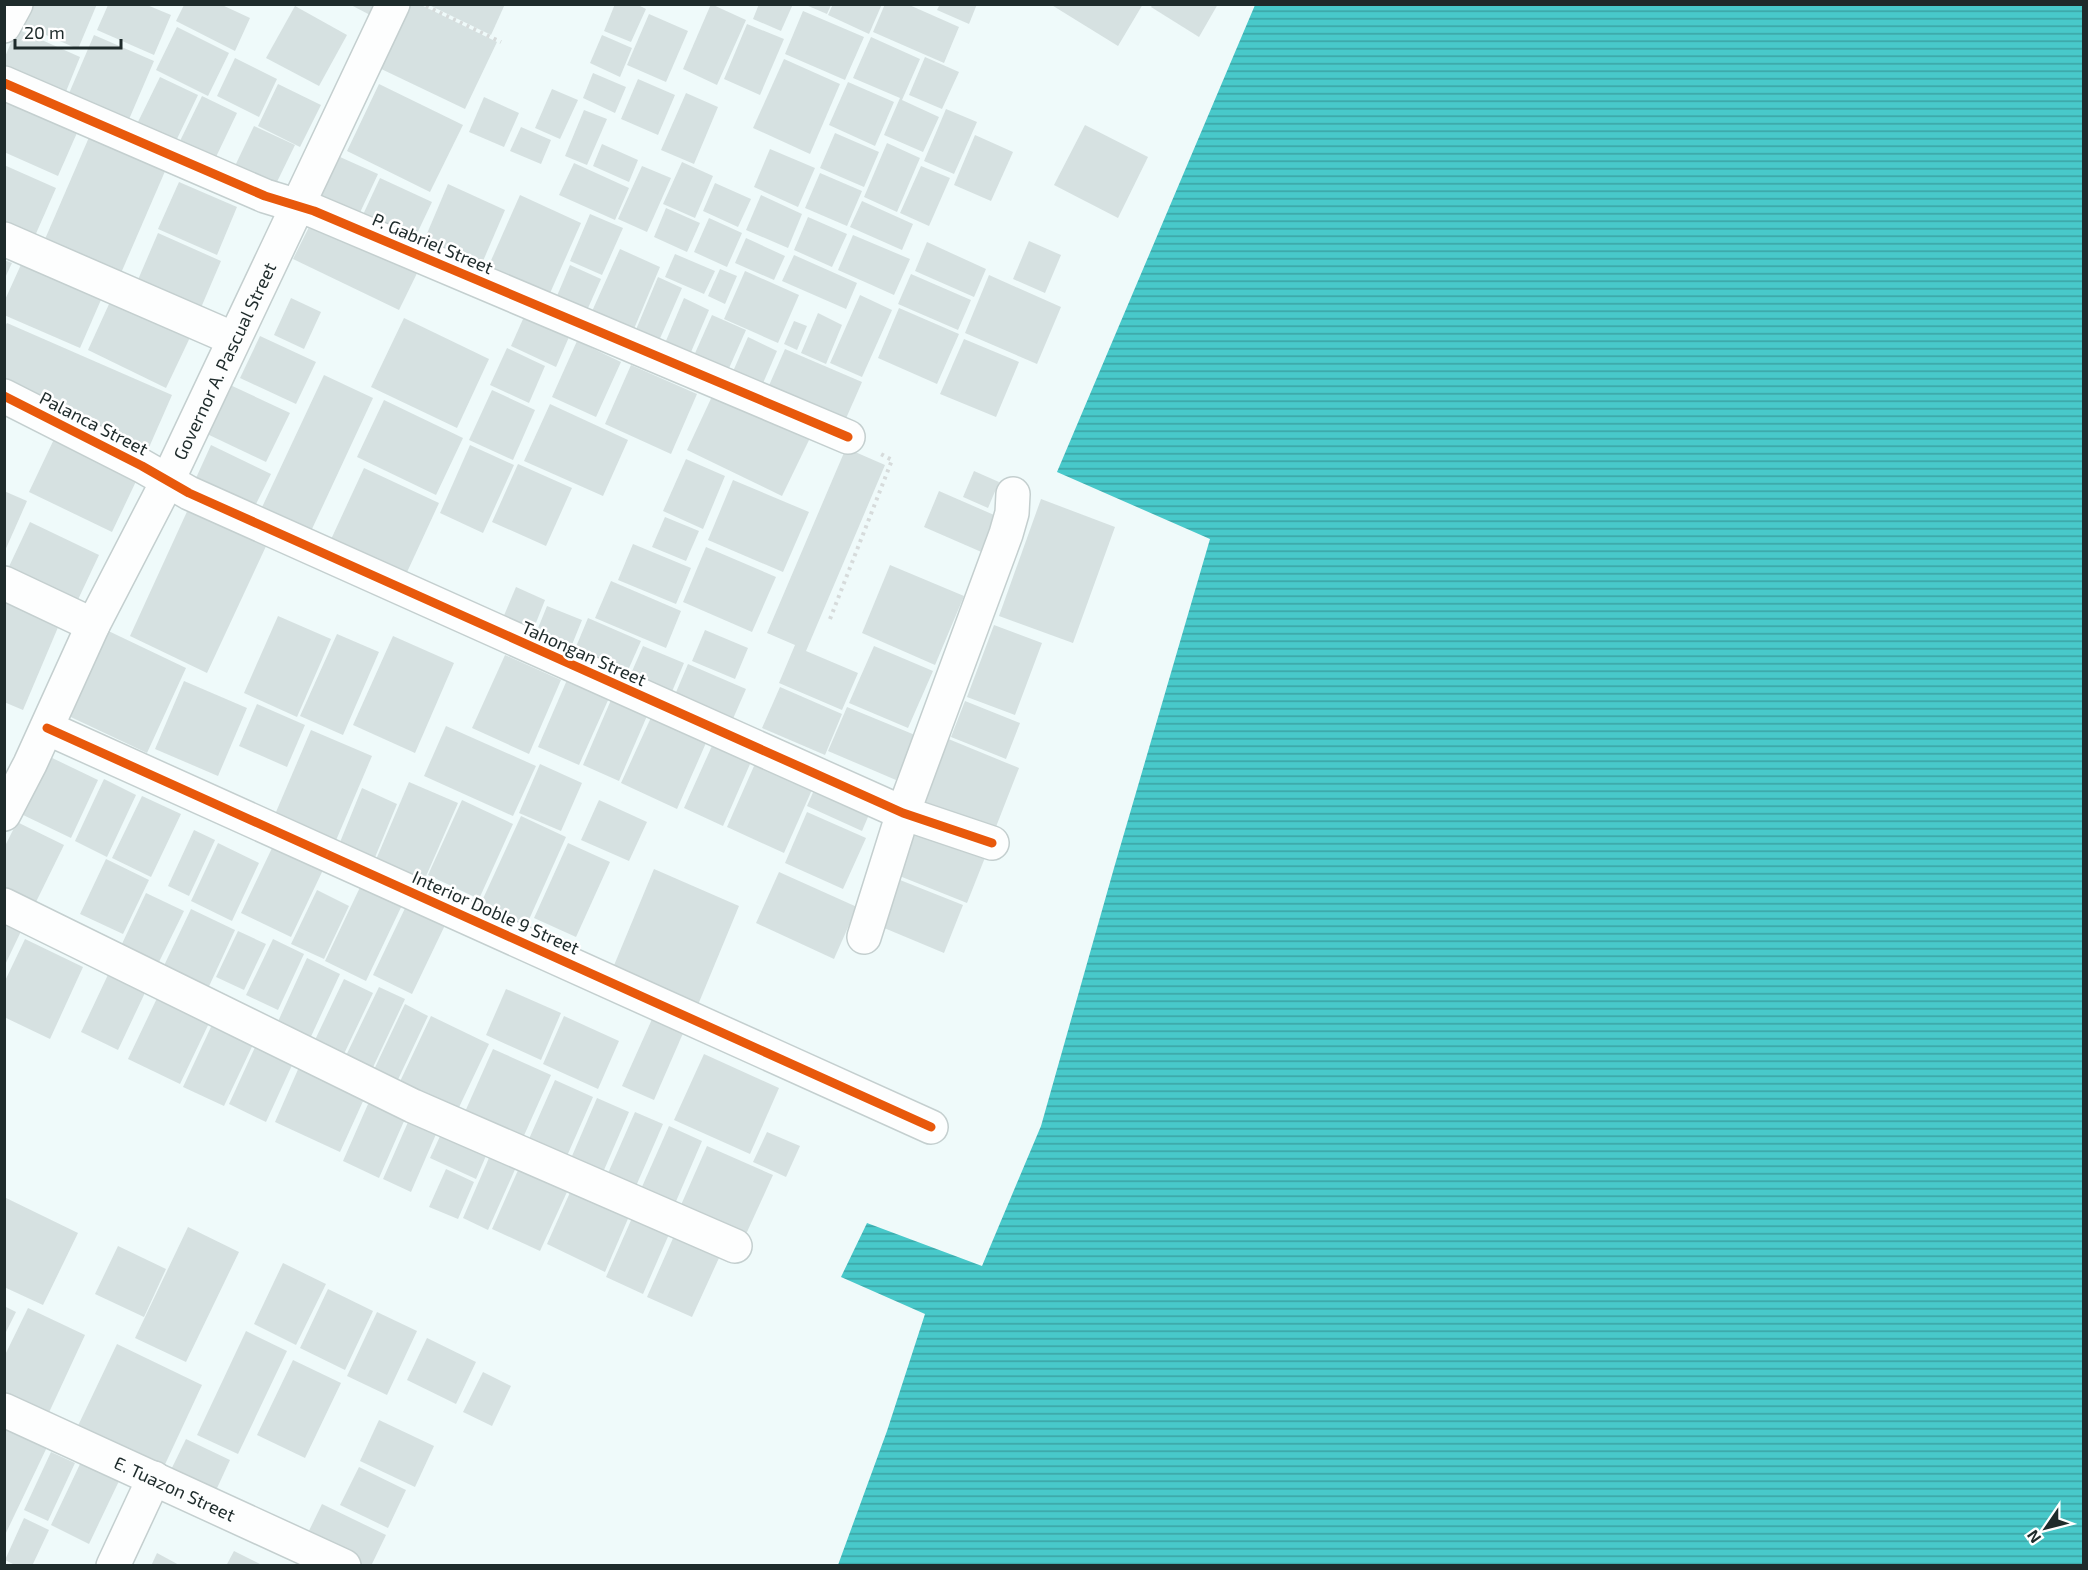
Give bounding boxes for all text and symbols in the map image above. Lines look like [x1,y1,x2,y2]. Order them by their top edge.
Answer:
scale bar [15,12,122,50]
text: 20 m [24,21,65,43]
street label: P. Gabriel Street [369,208,497,278]
street label: Governor A. Pascual Street [168,258,280,463]
street label: Palanca Street [36,386,152,460]
street label: Tahongan Street [518,616,650,690]
street label: Interior Doble 9 Street [409,865,583,959]
street label: E. Tuazon Street [111,1451,239,1526]
north arrow [2016,1498,2076,1558]
text: N [2022,1527,2044,1547]

